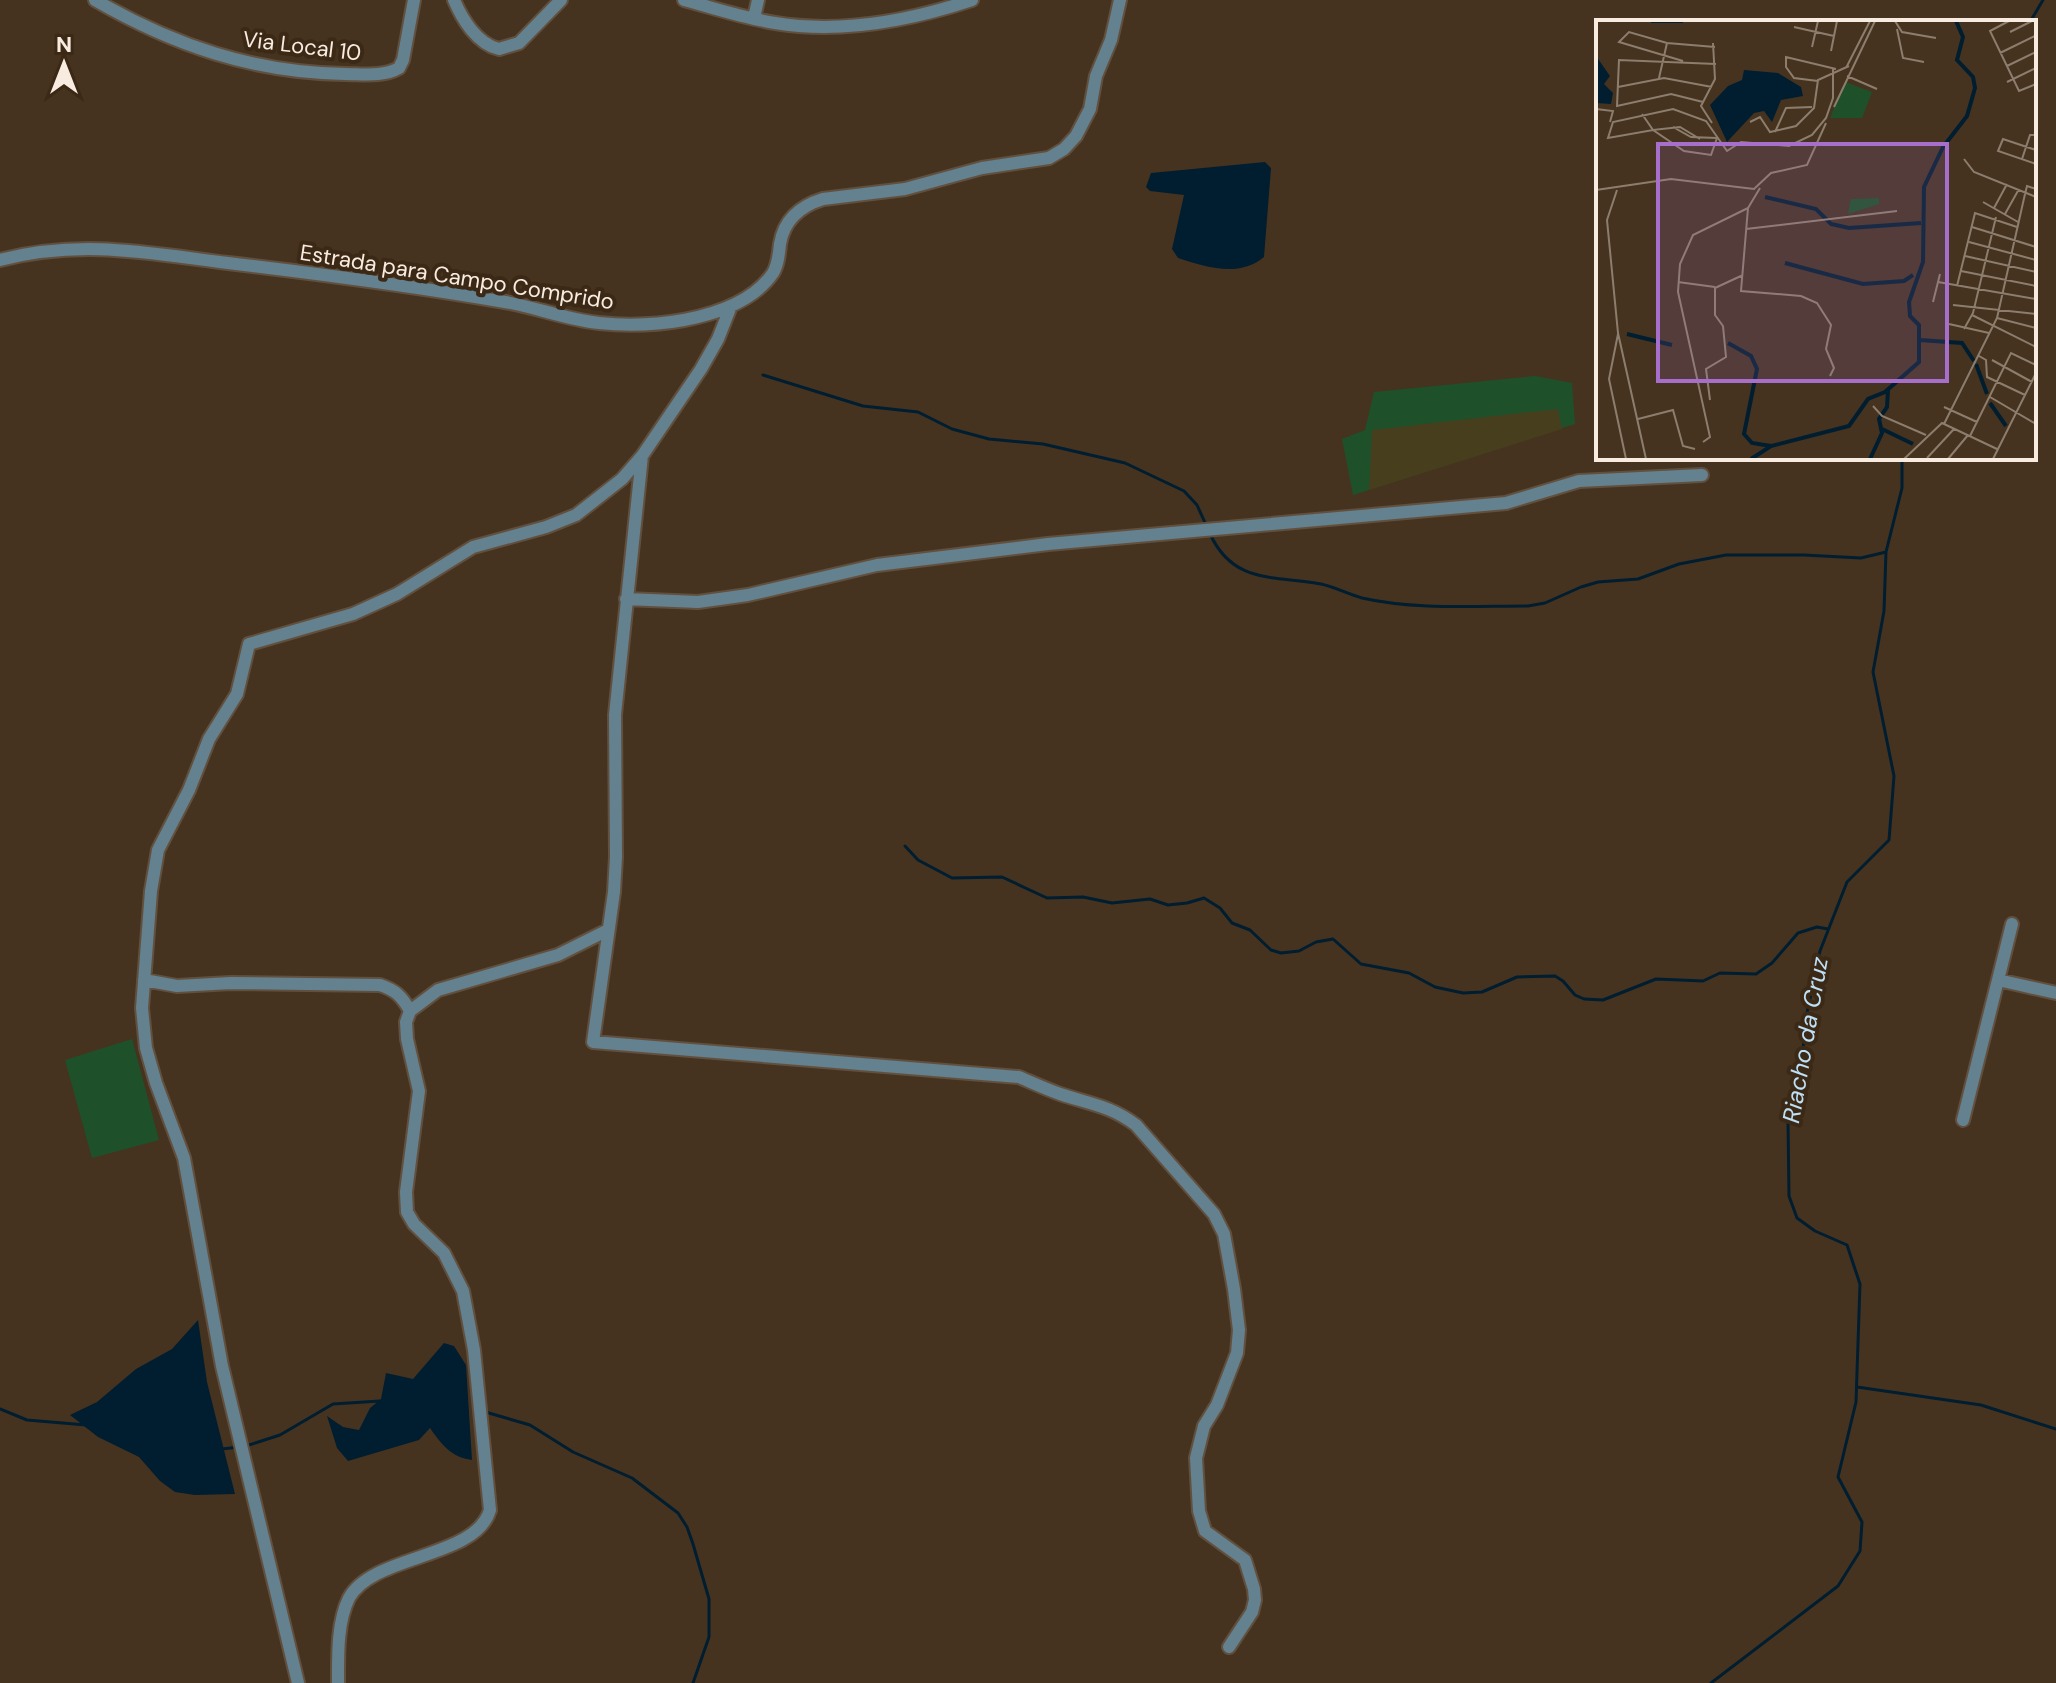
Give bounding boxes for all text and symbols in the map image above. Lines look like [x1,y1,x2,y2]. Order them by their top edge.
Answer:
inset map [1596,20,2036,460]
north arrow [24,24,104,104]
street label: Via Local 10 [241,24,363,68]
text: N [56,30,72,59]
street label: Estrada para Campo Comprido [298,238,616,316]
water label: Riacho da Cruz [1775,954,1835,1125]

